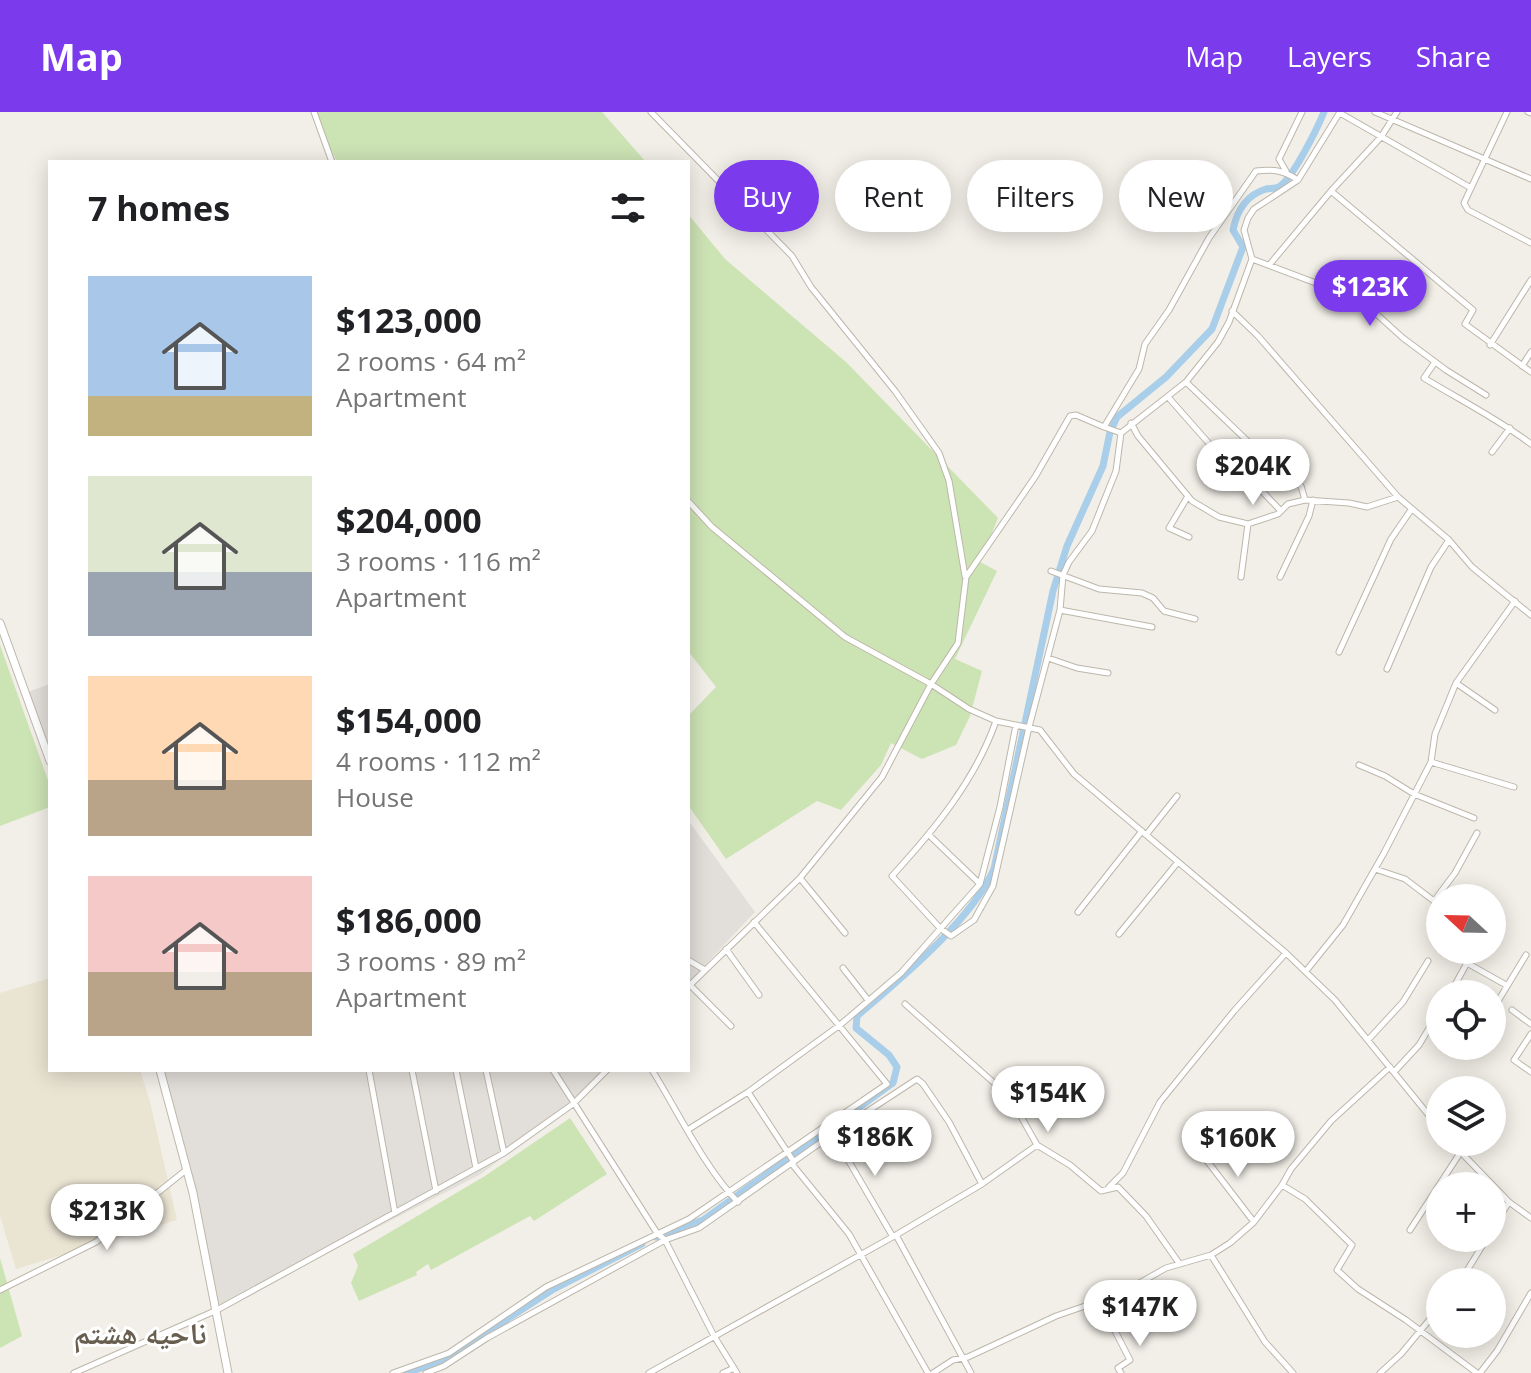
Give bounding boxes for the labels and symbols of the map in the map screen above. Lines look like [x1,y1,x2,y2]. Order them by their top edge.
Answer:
pin: $123K [1314,260,1426,328]
pin: $204K [1197,439,1309,507]
north arrow [1426,884,1506,964]
pin: $154K [992,1066,1104,1134]
pin: $186K [819,1110,931,1178]
pin: $160K [1182,1111,1294,1179]
pin: $213K [51,1184,163,1252]
pin: $147K [1084,1280,1196,1348]
district label: ناحیه هشتم [74,1312,206,1354]

